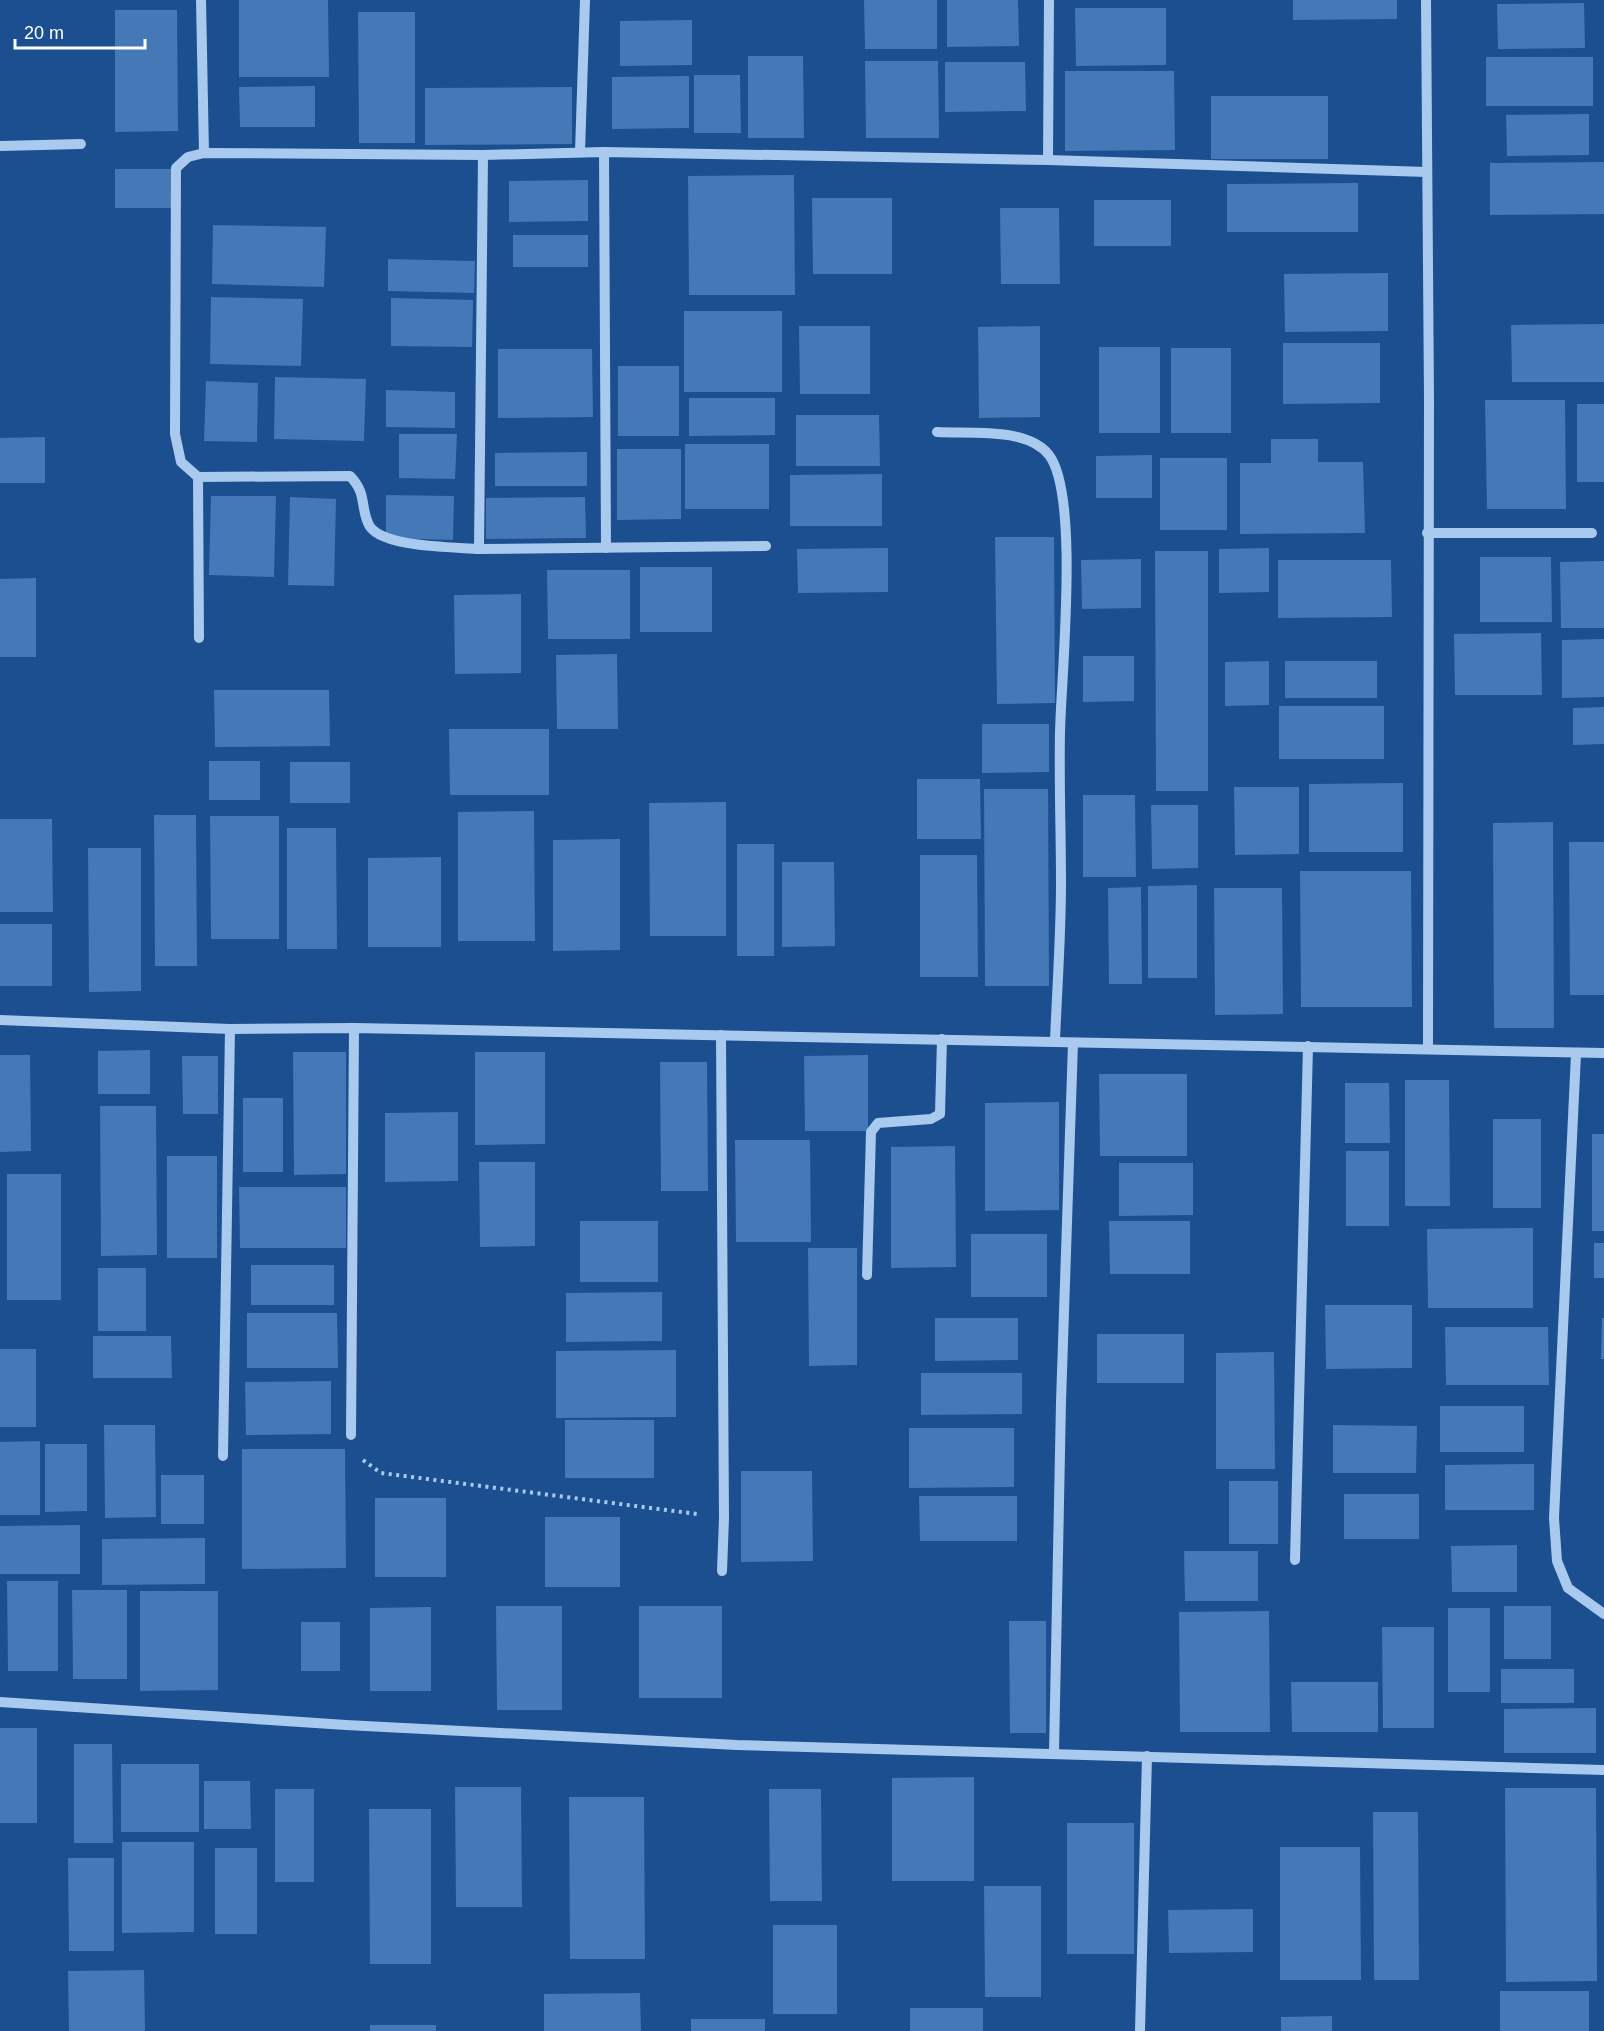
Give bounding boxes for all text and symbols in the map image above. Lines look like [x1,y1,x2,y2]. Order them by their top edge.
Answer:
scale bar [15,12,146,50]
text: 20 m [24,23,64,43]

